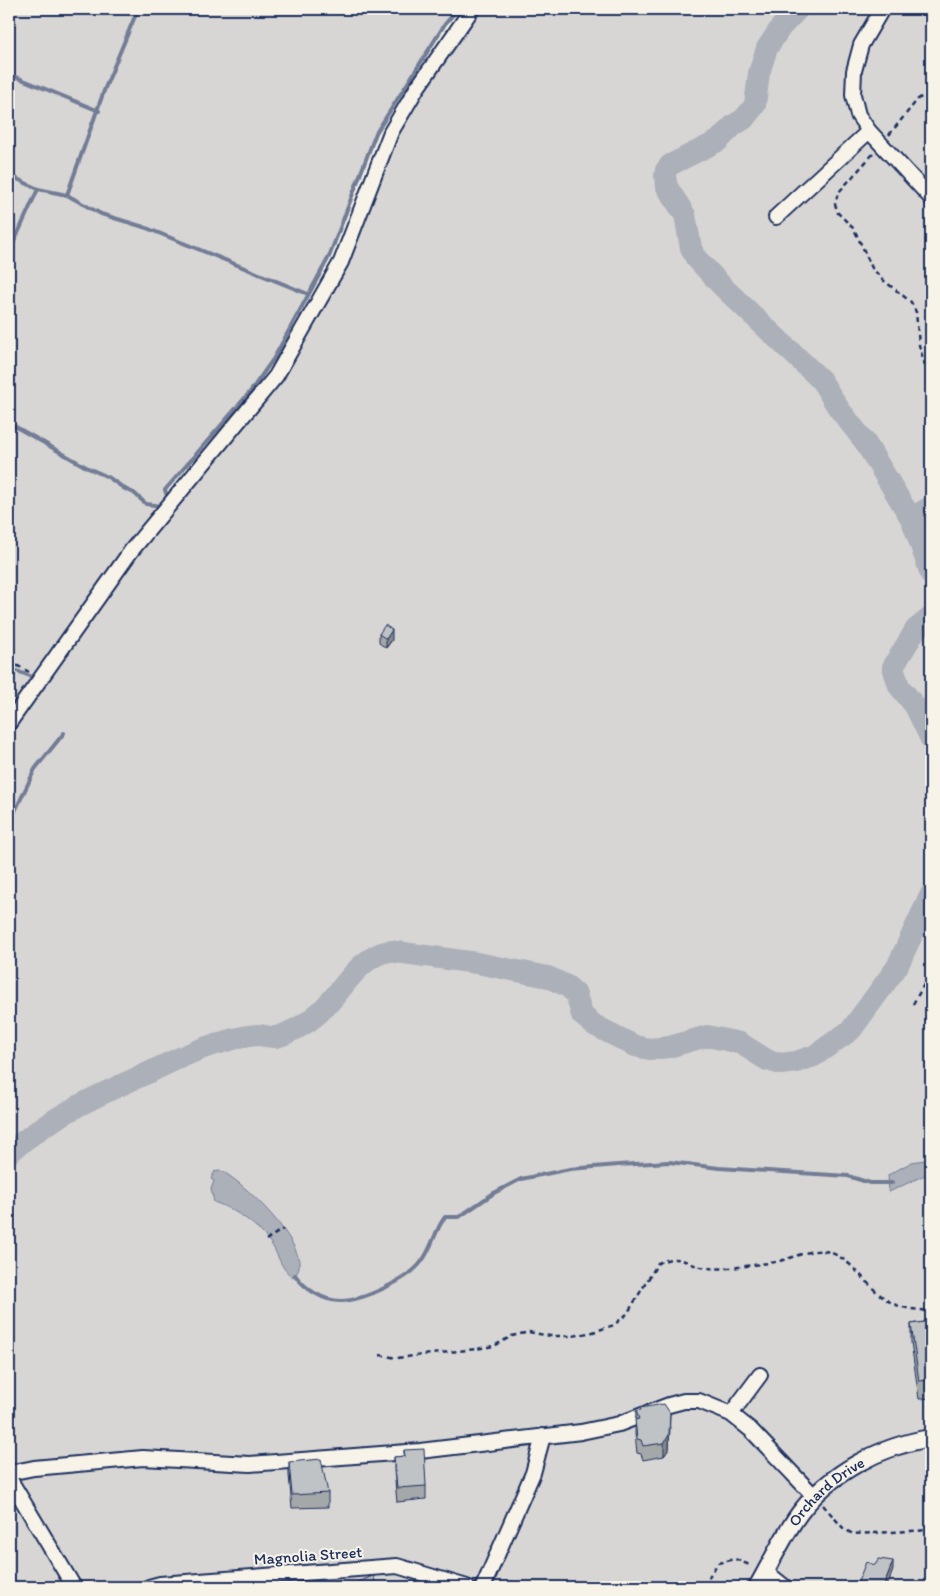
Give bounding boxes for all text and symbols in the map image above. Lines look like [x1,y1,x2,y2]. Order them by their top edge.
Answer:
street label: Orchard Drive [784,1452,868,1530]
street label: Magnolia Street [253,1542,363,1569]

